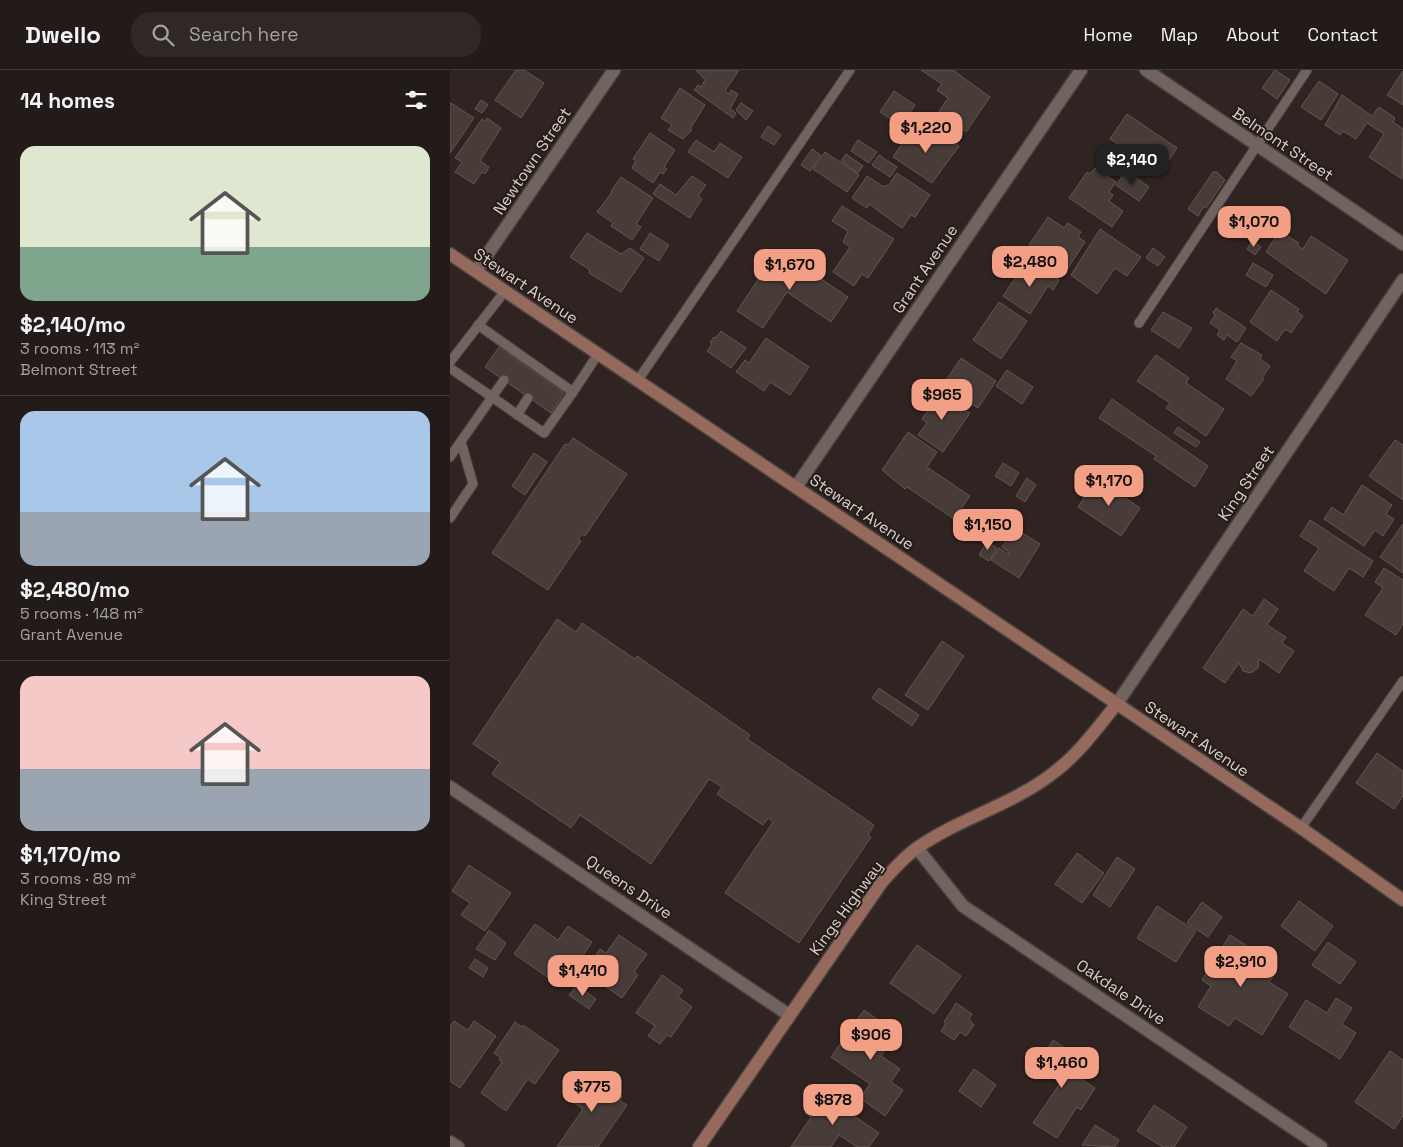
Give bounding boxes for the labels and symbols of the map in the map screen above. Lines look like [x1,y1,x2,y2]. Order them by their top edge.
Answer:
street label: Belmont Street [1228,102,1338,186]
street label: Newtown Street [488,103,576,219]
pin: $1,220 [885,112,967,154]
pin: $2,140 [1091,144,1173,186]
pin: $1,070 [1213,206,1295,248]
street label: Grant Avenue [888,220,962,318]
street label: Stewart Avenue [470,243,582,329]
pin: $2,480 [989,246,1071,288]
pin: $1,670 [749,248,831,291]
pin: $965 [912,378,972,421]
street label: King Street [1213,441,1279,525]
pin: $1,170 [1068,464,1150,507]
street label: Stewart Avenue [806,469,918,555]
pin: $1,150 [947,508,1029,551]
street label: Stewart Avenue [1141,696,1253,782]
street label: Queens Drive [582,850,676,924]
street label: Kings Highway [805,856,887,960]
pin: $2,910 [1200,946,1282,988]
pin: $1,410 [542,954,624,997]
street label: Oakdale Drive [1072,954,1170,1030]
pin: $906 [841,1018,901,1061]
pin: $1,460 [1021,1046,1103,1089]
pin: $775 [562,1070,622,1113]
pin: $878 [803,1084,863,1126]

